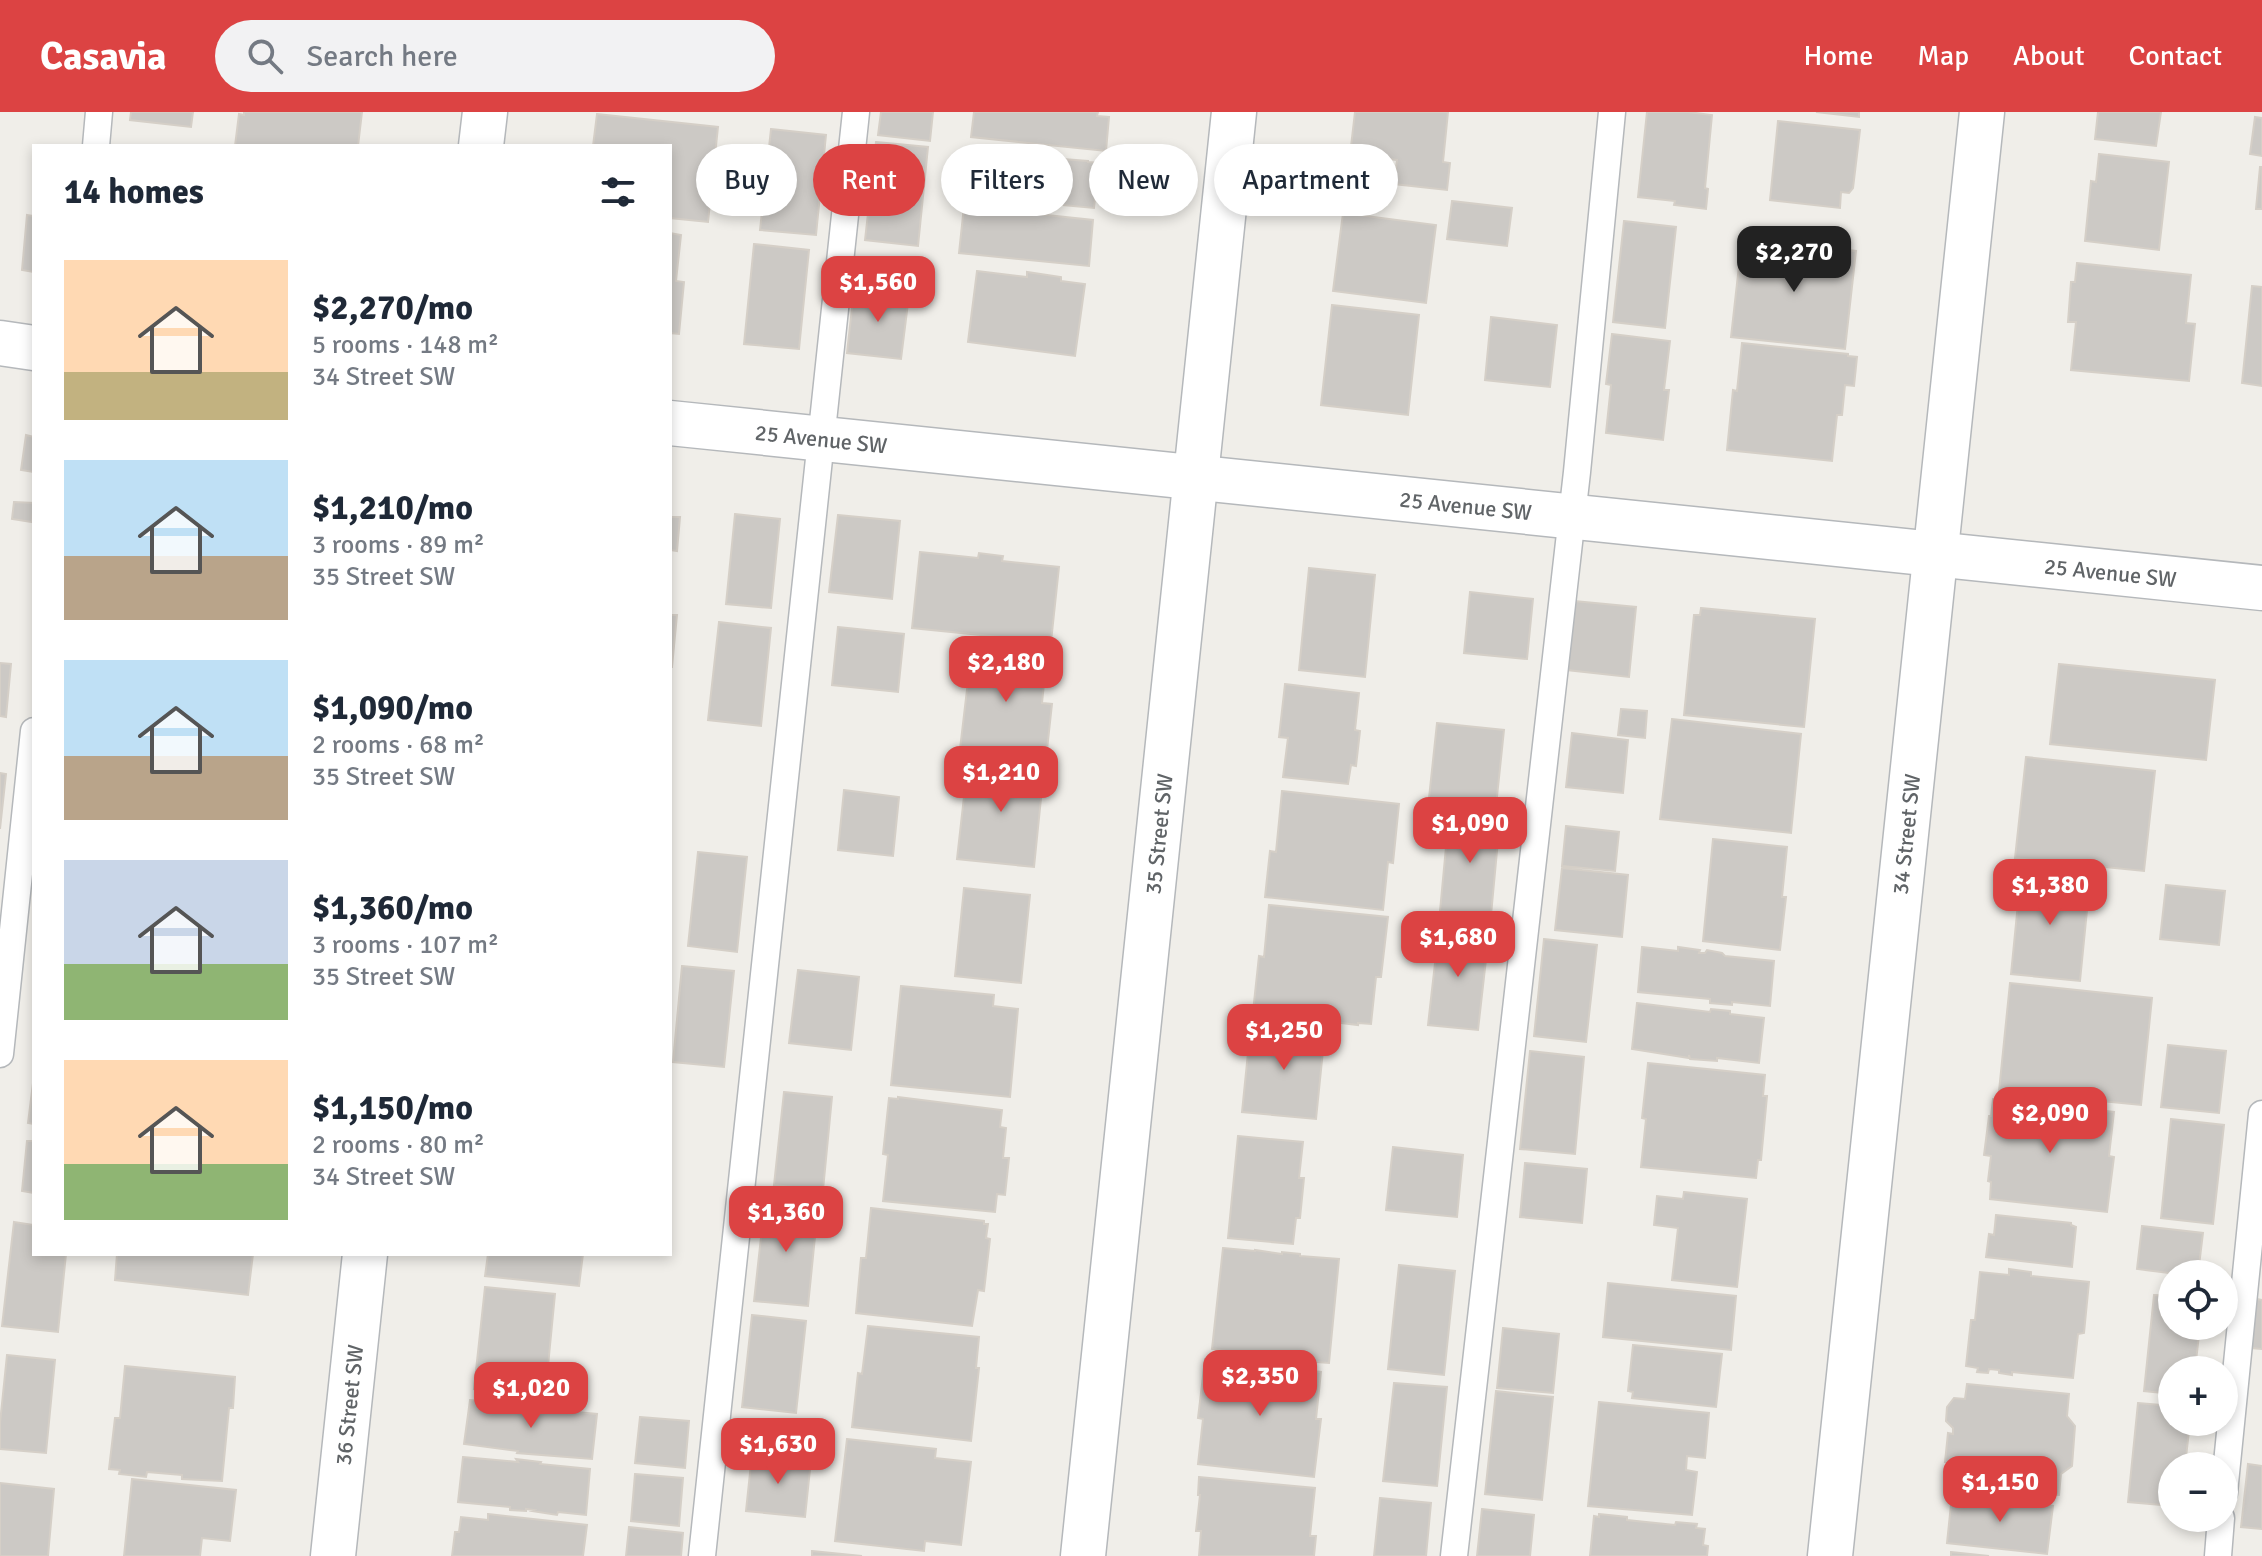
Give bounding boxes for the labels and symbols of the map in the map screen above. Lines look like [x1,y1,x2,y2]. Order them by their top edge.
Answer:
pin: $2,270 [1729,226,1859,294]
pin: $1,560 [813,256,943,324]
street label: 25 Avenue SW [754,419,889,459]
street label: 25 Avenue SW [1398,486,1533,526]
street label: 25 Avenue SW [2043,553,2178,593]
pin: $2,180 [941,636,1071,704]
pin: $1,210 [936,746,1066,814]
street label: 35 Street SW [1139,772,1179,896]
street label: 34 Street SW [1887,772,1926,896]
pin: $1,090 [1405,797,1535,865]
pin: $1,380 [1985,859,2115,927]
pin: $1,680 [1393,911,1523,979]
pin: $1,250 [1219,1004,1349,1072]
pin: $2,090 [1985,1087,2115,1155]
pin: $1,360 [721,1186,851,1254]
street label: 36 Street SW [330,1343,369,1467]
pin: $2,350 [1195,1350,1325,1418]
pin: $1,020 [466,1362,596,1430]
pin: $1,630 [713,1418,843,1486]
pin: $1,150 [1935,1456,2065,1524]

